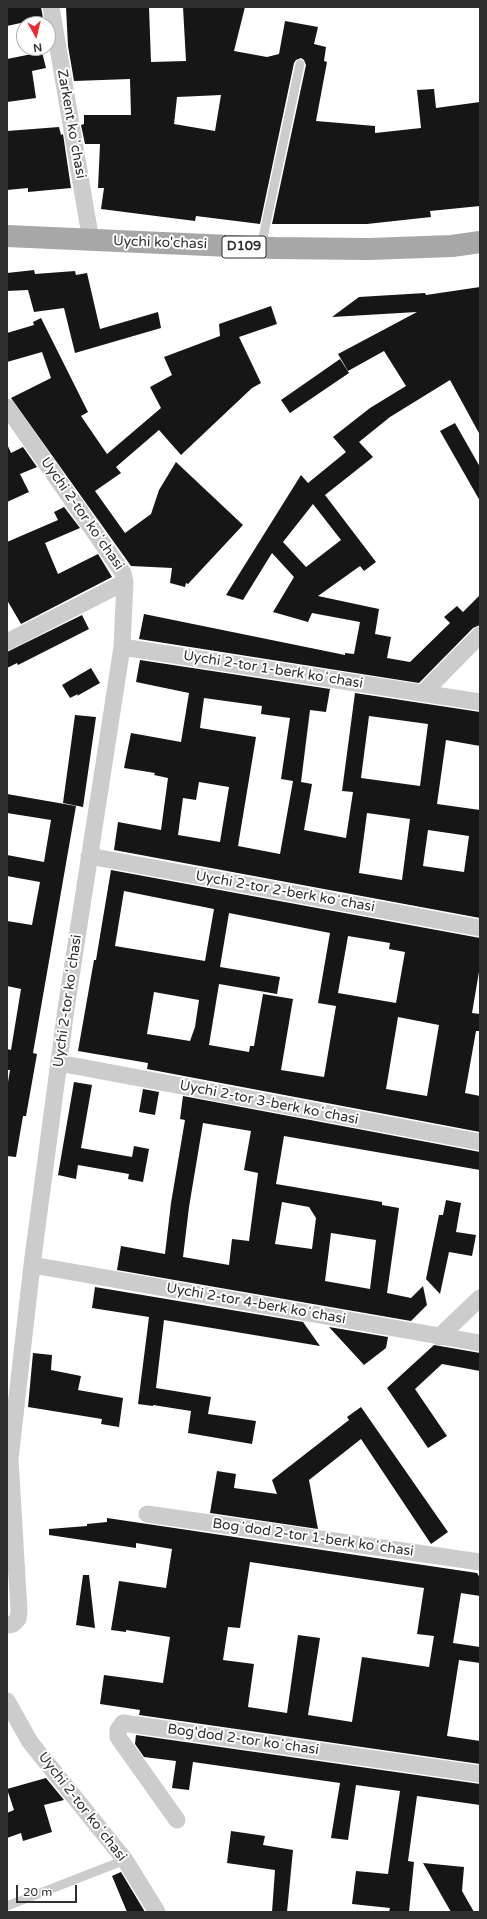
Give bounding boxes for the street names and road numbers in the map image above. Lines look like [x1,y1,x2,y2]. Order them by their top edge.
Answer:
street label: Zarkent koʻchasi [53,68,89,180]
street label: Uychi ko'chasi [113,233,207,253]
road number: D109 [222,236,266,258]
street label: Uychi 2-tor koʻchasi [37,454,127,574]
street label: Uychi 2-tor 1-berk koʻchasi [182,647,364,693]
street label: Uychi 2-tor 2-berk koʻchasi [194,868,376,916]
street label: Uychi 2-tor koʻchasi [50,934,86,1068]
street label: Uychi 2-tor 3-berk koʻchasi [178,1077,360,1129]
street label: Uychi 2-tor 4-berk koʻchasi [165,1280,347,1328]
street label: Bogʼdod 2-tor 1-berk koʻchasi [211,1516,415,1560]
street label: Bog'dod 2-tor koʻchasi [166,1721,320,1759]
street label: Uychi 2-tor koʻchasi [34,1749,130,1865]

